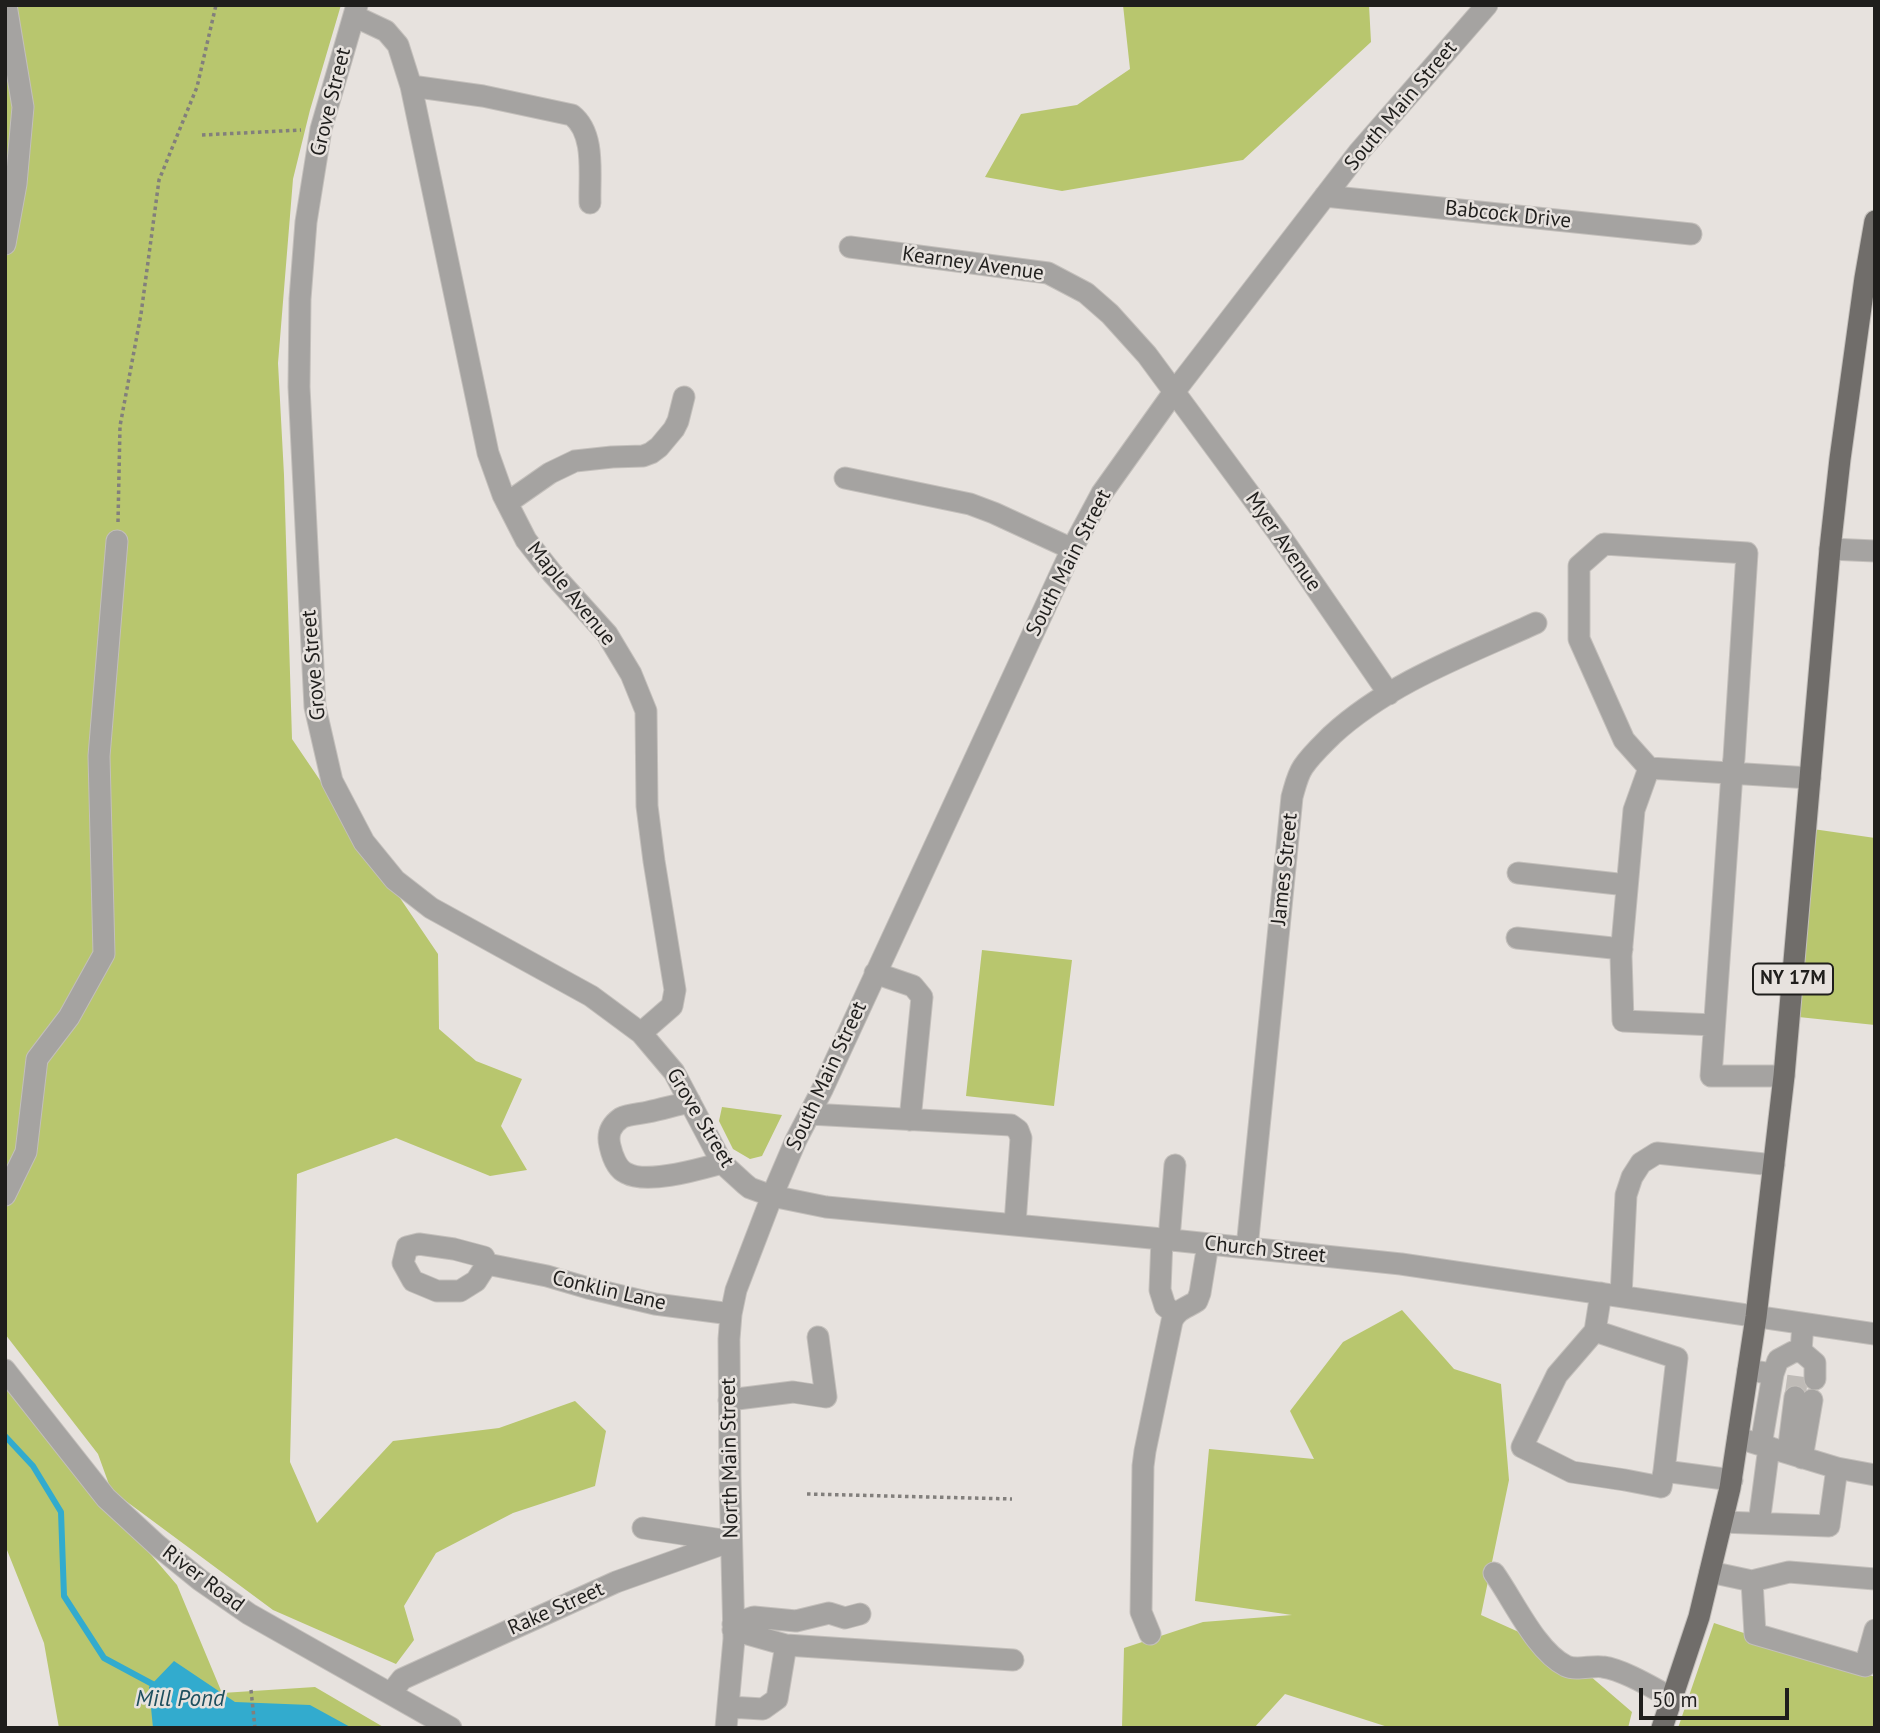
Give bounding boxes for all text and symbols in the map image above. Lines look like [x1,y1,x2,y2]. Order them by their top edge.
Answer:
street label: South Main Street [1339,36,1463,176]
street label: Grove Street [305,45,357,159]
street label: Babcock Drive [1444,196,1572,234]
street label: Kearney Avenue [901,242,1045,286]
street label: South Main Street [1021,485,1117,641]
street label: Myer Avenue [1240,488,1326,596]
street label: Maple Avenue [521,537,621,651]
street label: Grove Street [297,609,331,721]
street label: James Street [1267,812,1303,926]
road number: NY 17M [1753,964,1833,995]
street label: South Main Street [781,998,873,1154]
street label: Grove Street [661,1064,739,1172]
street label: Church Street [1203,1231,1327,1269]
street label: Conklin Lane [550,1266,668,1316]
street label: North Main Street [716,1377,744,1539]
street label: River Road [157,1540,249,1618]
street label: Rake Street [504,1577,608,1641]
scale bar [1642,1674,1792,1718]
water label: Mill Pond [135,1685,225,1713]
text: 50 m [1652,1686,1698,1713]

